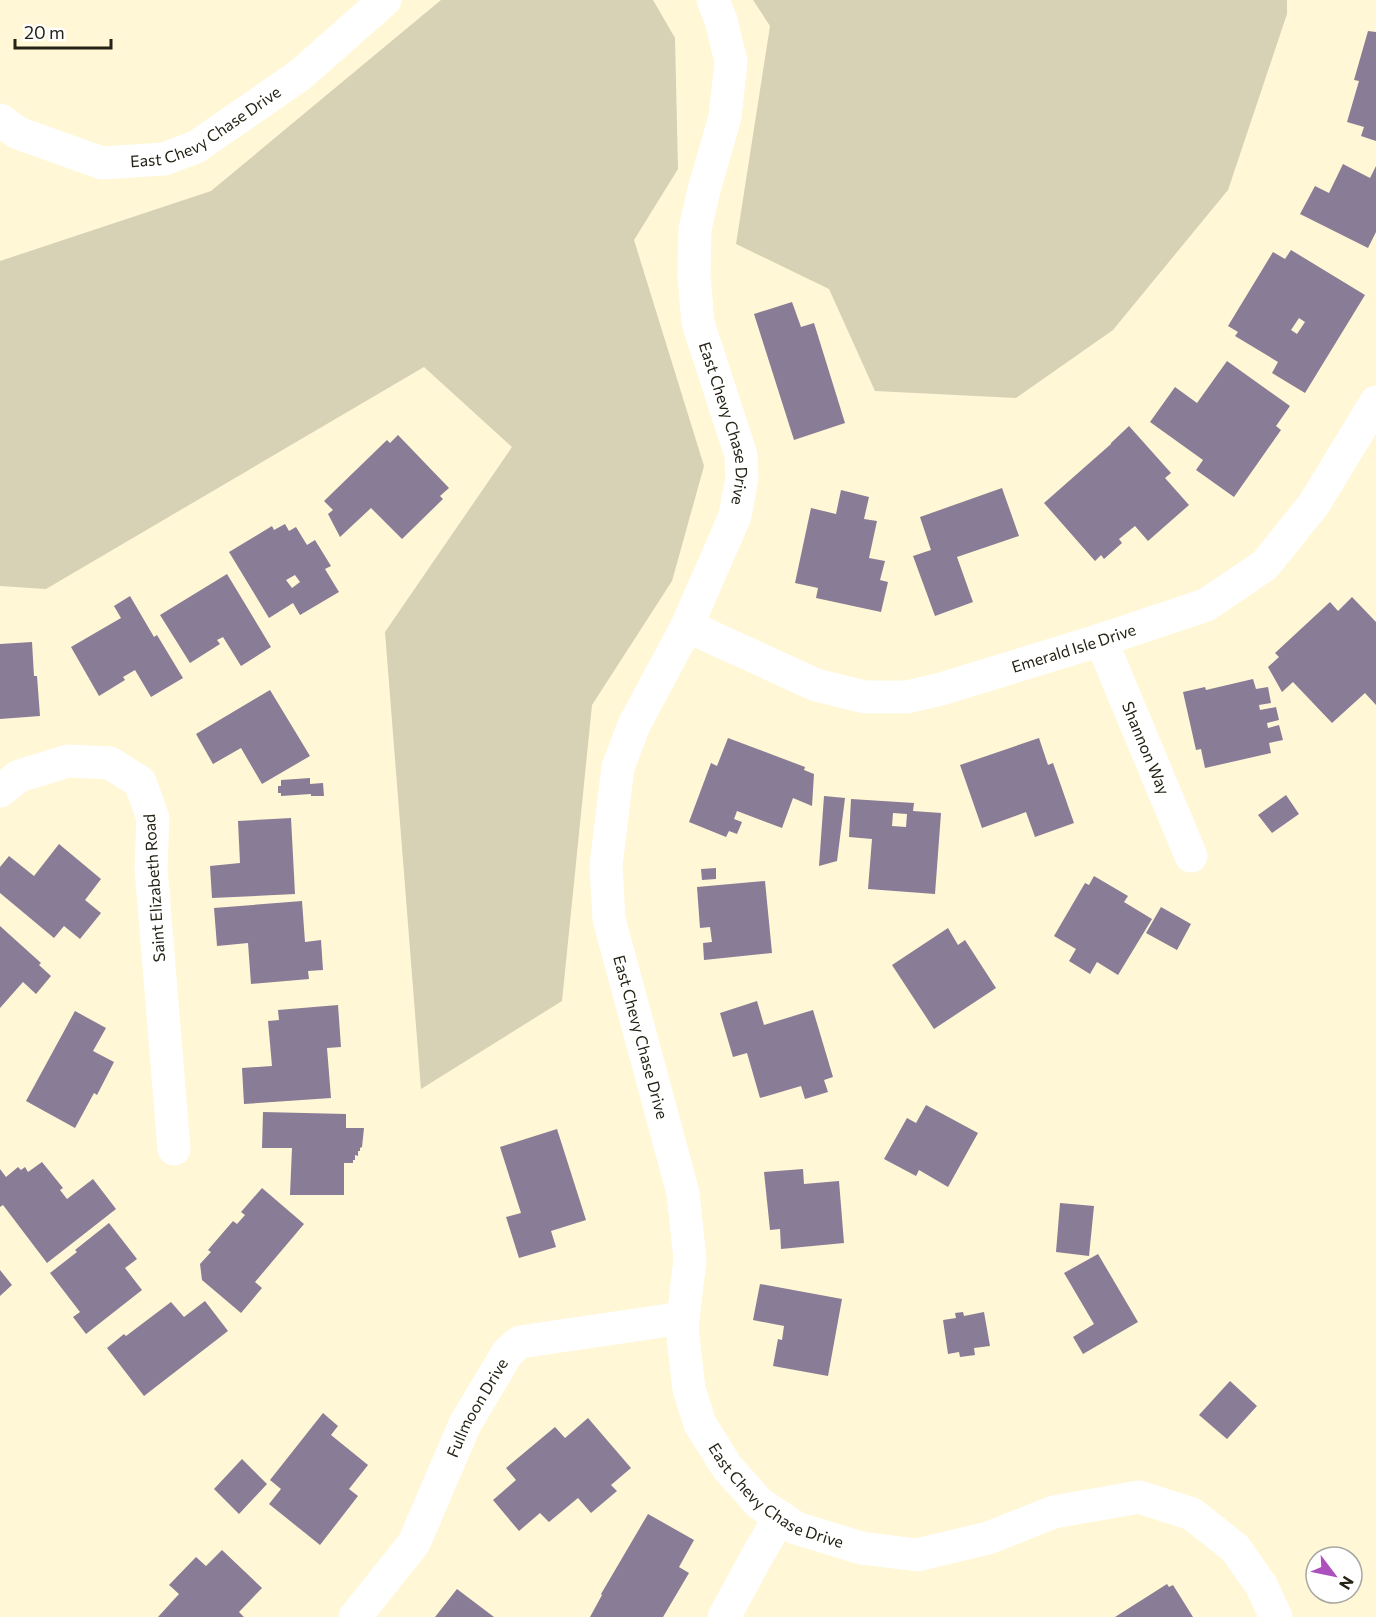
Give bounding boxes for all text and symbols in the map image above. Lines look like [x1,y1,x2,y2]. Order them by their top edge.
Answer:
scale bar [15,12,111,50]
text: 20 m [24,21,65,43]
street label: East Chevy Chase Drive [130,81,284,170]
street label: East Chevy Chase Drive [696,339,752,507]
street label: Emerald Isle Drive [1009,619,1138,676]
street label: Shannon Way [1119,698,1174,797]
street label: Saint Elizabeth Road [139,813,168,963]
street label: East Chevy Chase Drive [610,953,673,1121]
street label: Fullmoon Drive [442,1355,511,1460]
street label: East Chevy Chase Drive [705,1439,846,1551]
north arrow [1304,1545,1364,1605]
text: N [1336,1573,1358,1593]

